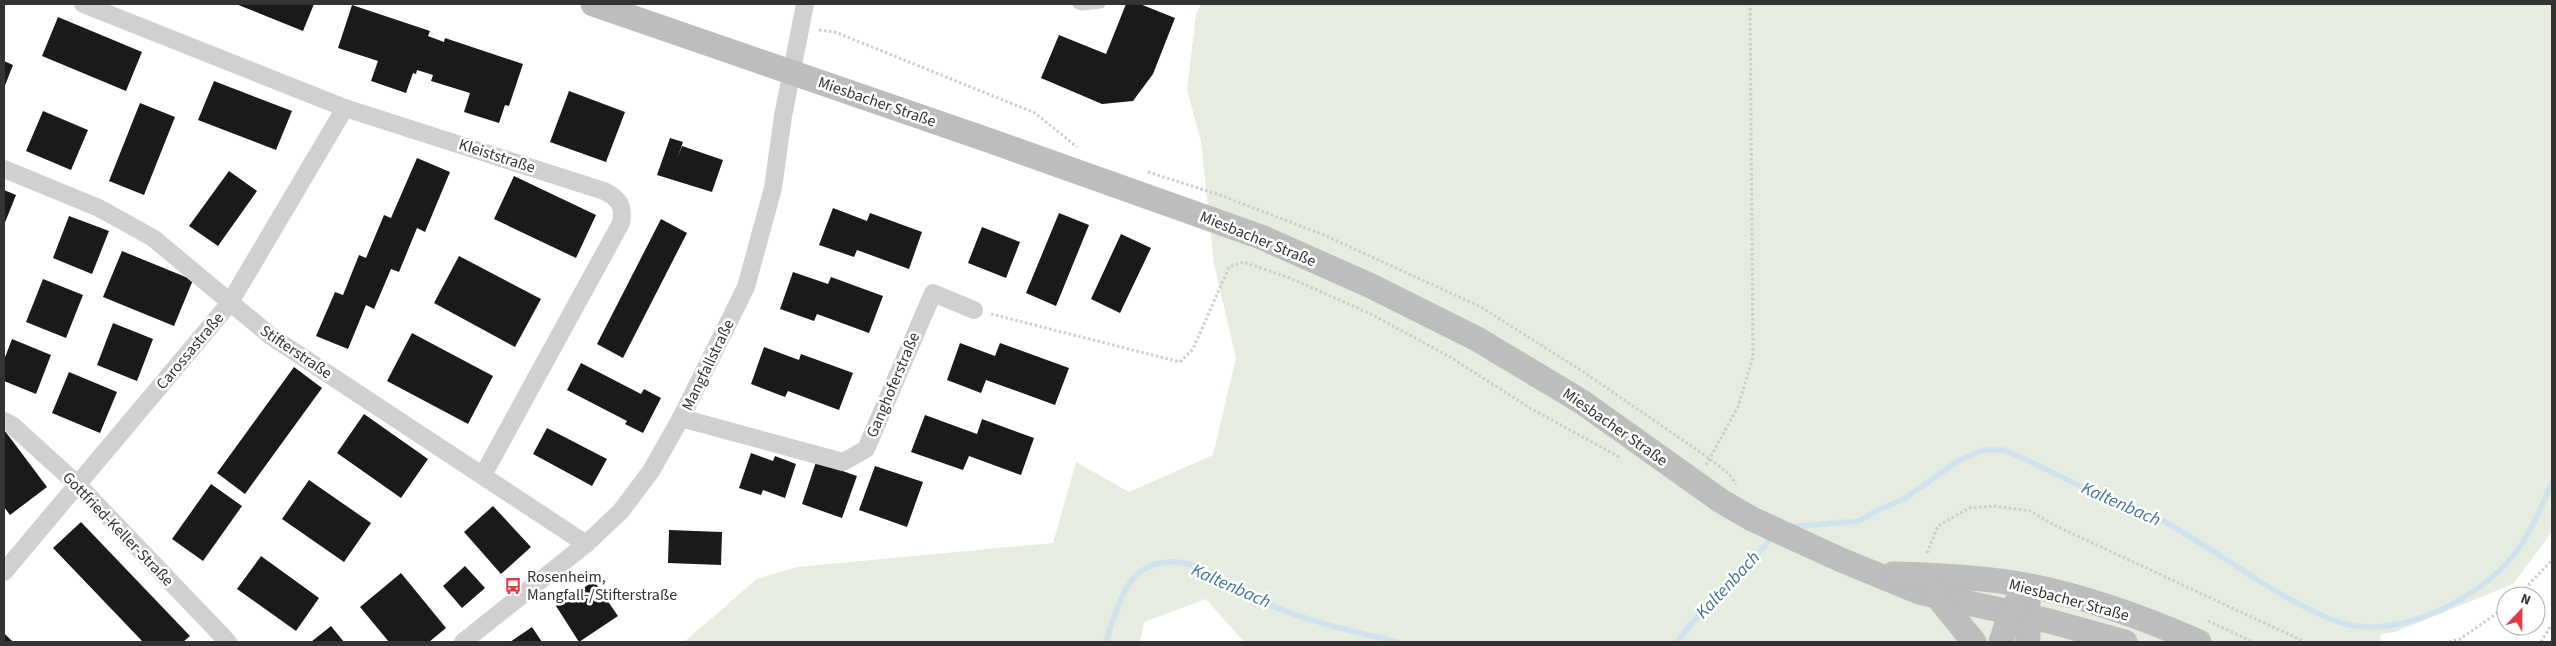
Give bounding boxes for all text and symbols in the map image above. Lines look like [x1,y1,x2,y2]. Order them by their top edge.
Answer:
street label: Miesbacher Straße [815,71,939,133]
street label: Kleiststraße [456,133,538,179]
street label: Miesbacher Straße [1197,206,1319,272]
street label: Carossastraße [151,308,229,394]
street label: Mangfallstraße [676,316,740,414]
street label: Stifterstraße [256,320,336,384]
street label: Ganghoferstraße [861,329,925,441]
street label: Miesbacher Straße [1558,383,1672,471]
street label: Gottfried-Keller-Straße [57,467,179,591]
water label: Kaltenbach [2077,475,2165,533]
water label: Kaltenbach [1690,546,1766,624]
water label: Kaltenbach [1187,557,1275,615]
place label: Rosenheim, Mangfall-/Stifterstraße [527,566,677,606]
street label: Miesbacher Straße [2006,573,2132,627]
bus stop icon: Rosenheim, Mangfall-/Stifterstraße [503,576,523,596]
north arrow [2496,586,2546,636]
text: N [2517,589,2534,611]

